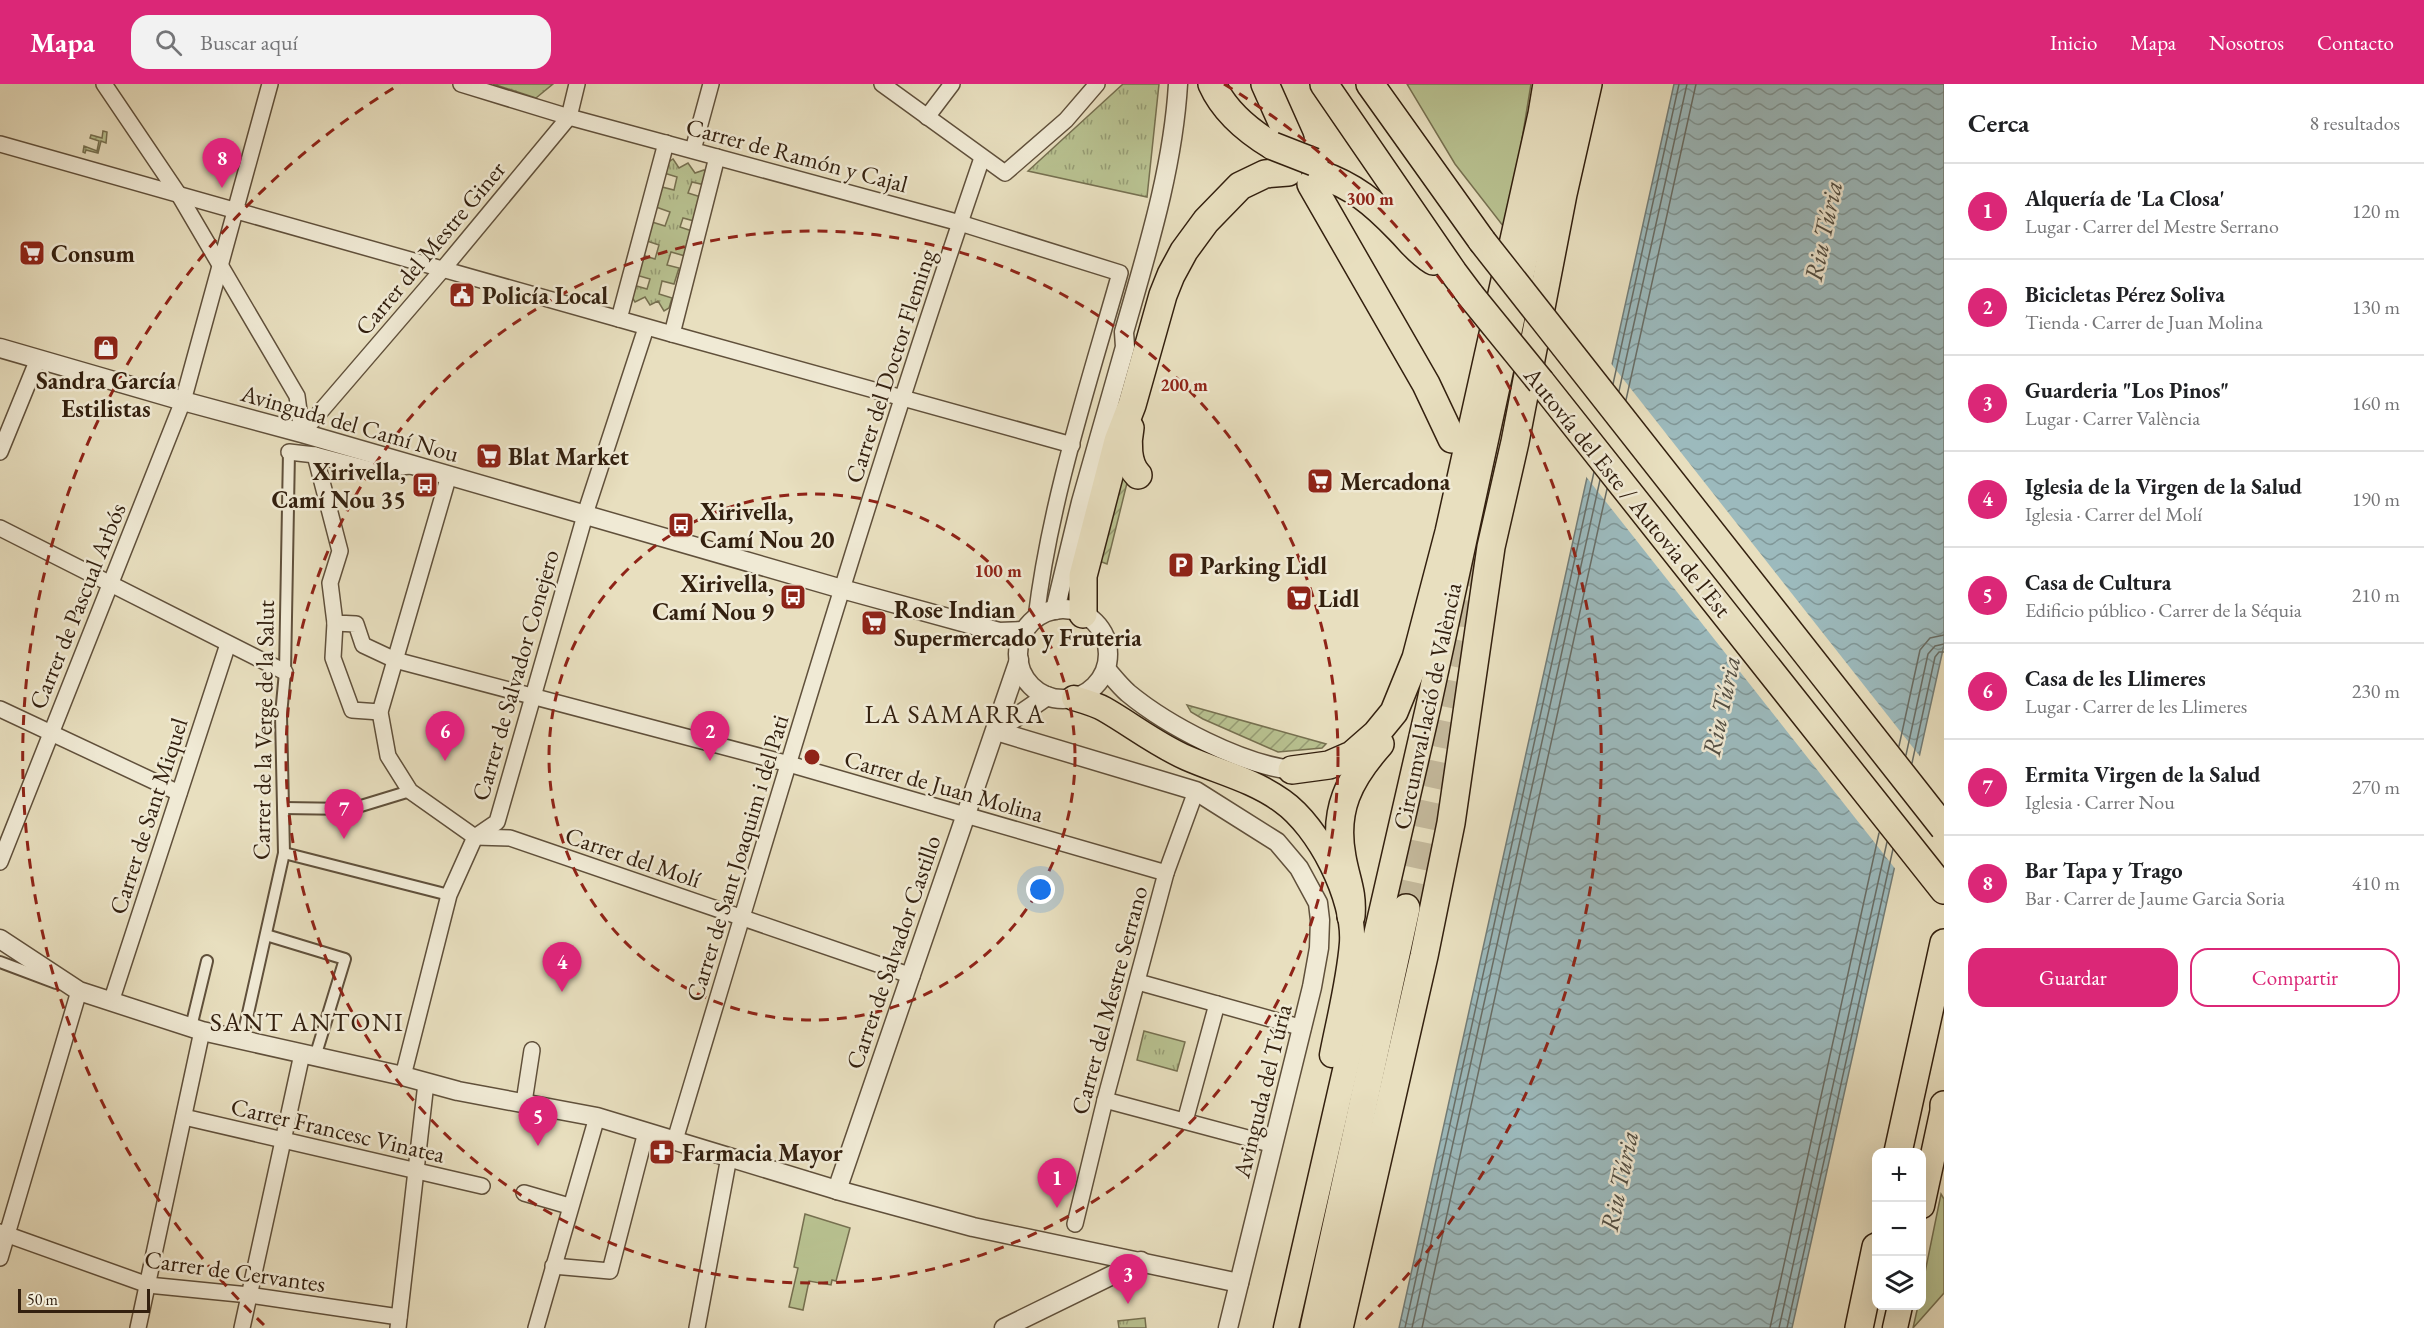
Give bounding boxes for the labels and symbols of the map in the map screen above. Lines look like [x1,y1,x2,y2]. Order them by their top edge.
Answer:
street label: Carrer de Ramón y Cajal [683,110,911,200]
pin: 8 [202,138,242,188]
street label: Carrer del Mestre Giner [348,154,512,342]
water label: Riu Túria [1796,178,1850,284]
text: 300 m [1346,187,1394,210]
supermarket icon: Consum [17,238,47,268]
place label: Consum [51,238,135,269]
street label: Carrer del Doctor Fleming [838,245,943,487]
public building icon: Policía Local [447,280,477,310]
place label: Policía Local [482,280,608,311]
shop icon: Sandra García Estilistas [91,333,121,363]
street label: Autovía del Este / Autovia de l'Est [1517,360,1739,624]
place label: Sandra García Estilistas [36,365,177,424]
text: 200 m [1160,373,1208,396]
street label: Avinguda del Camí Nou [237,377,463,469]
supermarket icon: Blat Market [474,441,504,471]
place label: Blat Market [508,441,629,472]
place label: Xirivella, Camí Nou 35 [271,456,406,515]
supermarket icon: Mercadona [1305,466,1335,496]
place label: Mercadona [1340,466,1451,497]
bus stop icon: Xirivella, Camí Nou 35 [410,470,440,500]
place label: Xirivella, Camí Nou 20 [699,496,835,555]
street label: Carrer de Pascual Arbós [21,498,133,714]
bus stop icon: Xirivella, Camí Nou 20 [666,510,696,540]
street label: Carrer de Salvador Conejero [464,546,566,804]
parking icon: Parking Lidl [1166,550,1196,580]
place label: Parking Lidl [1200,550,1327,582]
text: 100 m [974,559,1022,582]
place label: Xirivella, Camí Nou 9 [652,568,774,627]
street label: Circumval·lació de València [1386,579,1468,832]
bus stop icon: Xirivella, Camí Nou 9 [778,582,808,612]
supermarket icon: Lidl [1284,583,1314,613]
place label: Lidl [1318,583,1359,614]
place label: Rose Indian Supermercado y Fruteria [894,594,1142,654]
street label: Carrer de la Verge de la Salut [245,599,281,860]
supermarket icon: Rose Indian Supermercado y Fruteria [859,608,889,638]
water label: Riu Túria [1694,653,1748,759]
district label: LA SAMARRA [865,697,1045,731]
street label: Carrer de Sant Joaquim i del Pati [679,711,795,1005]
pin: 6 [426,712,464,761]
pin: 2 [690,712,730,761]
street label: Carrer de Sant Miquel [102,714,194,918]
street label: Carrer de Juan Molina [841,743,1047,829]
centre of rings [802,747,822,767]
pin: 7 [324,790,364,839]
street label: Carrer del Molí [561,819,705,895]
street label: Carrer de Salvador Castillo [838,831,948,1073]
your location [1026,875,1055,904]
street label: Carrer del Mestre Serrano [1064,882,1154,1118]
pin: 4 [542,942,582,992]
street label: Avinguda del Túria [1225,1001,1299,1182]
district label: SANT ANTONI [210,1005,404,1039]
street label: Carrer Francesc Vinatea [228,1090,448,1170]
pin: 5 [518,1096,558,1146]
water label: Riu Túria [1592,1128,1646,1234]
pharmacy icon: Farmacia Mayor [647,1137,677,1167]
place label: Farmacia Mayor [682,1137,843,1169]
pin: 1 [1038,1158,1076,1208]
street label: Carrer de Cervantes [142,1243,328,1299]
pin: 3 [1108,1254,1148,1304]
scale bar [18,1286,150,1314]

